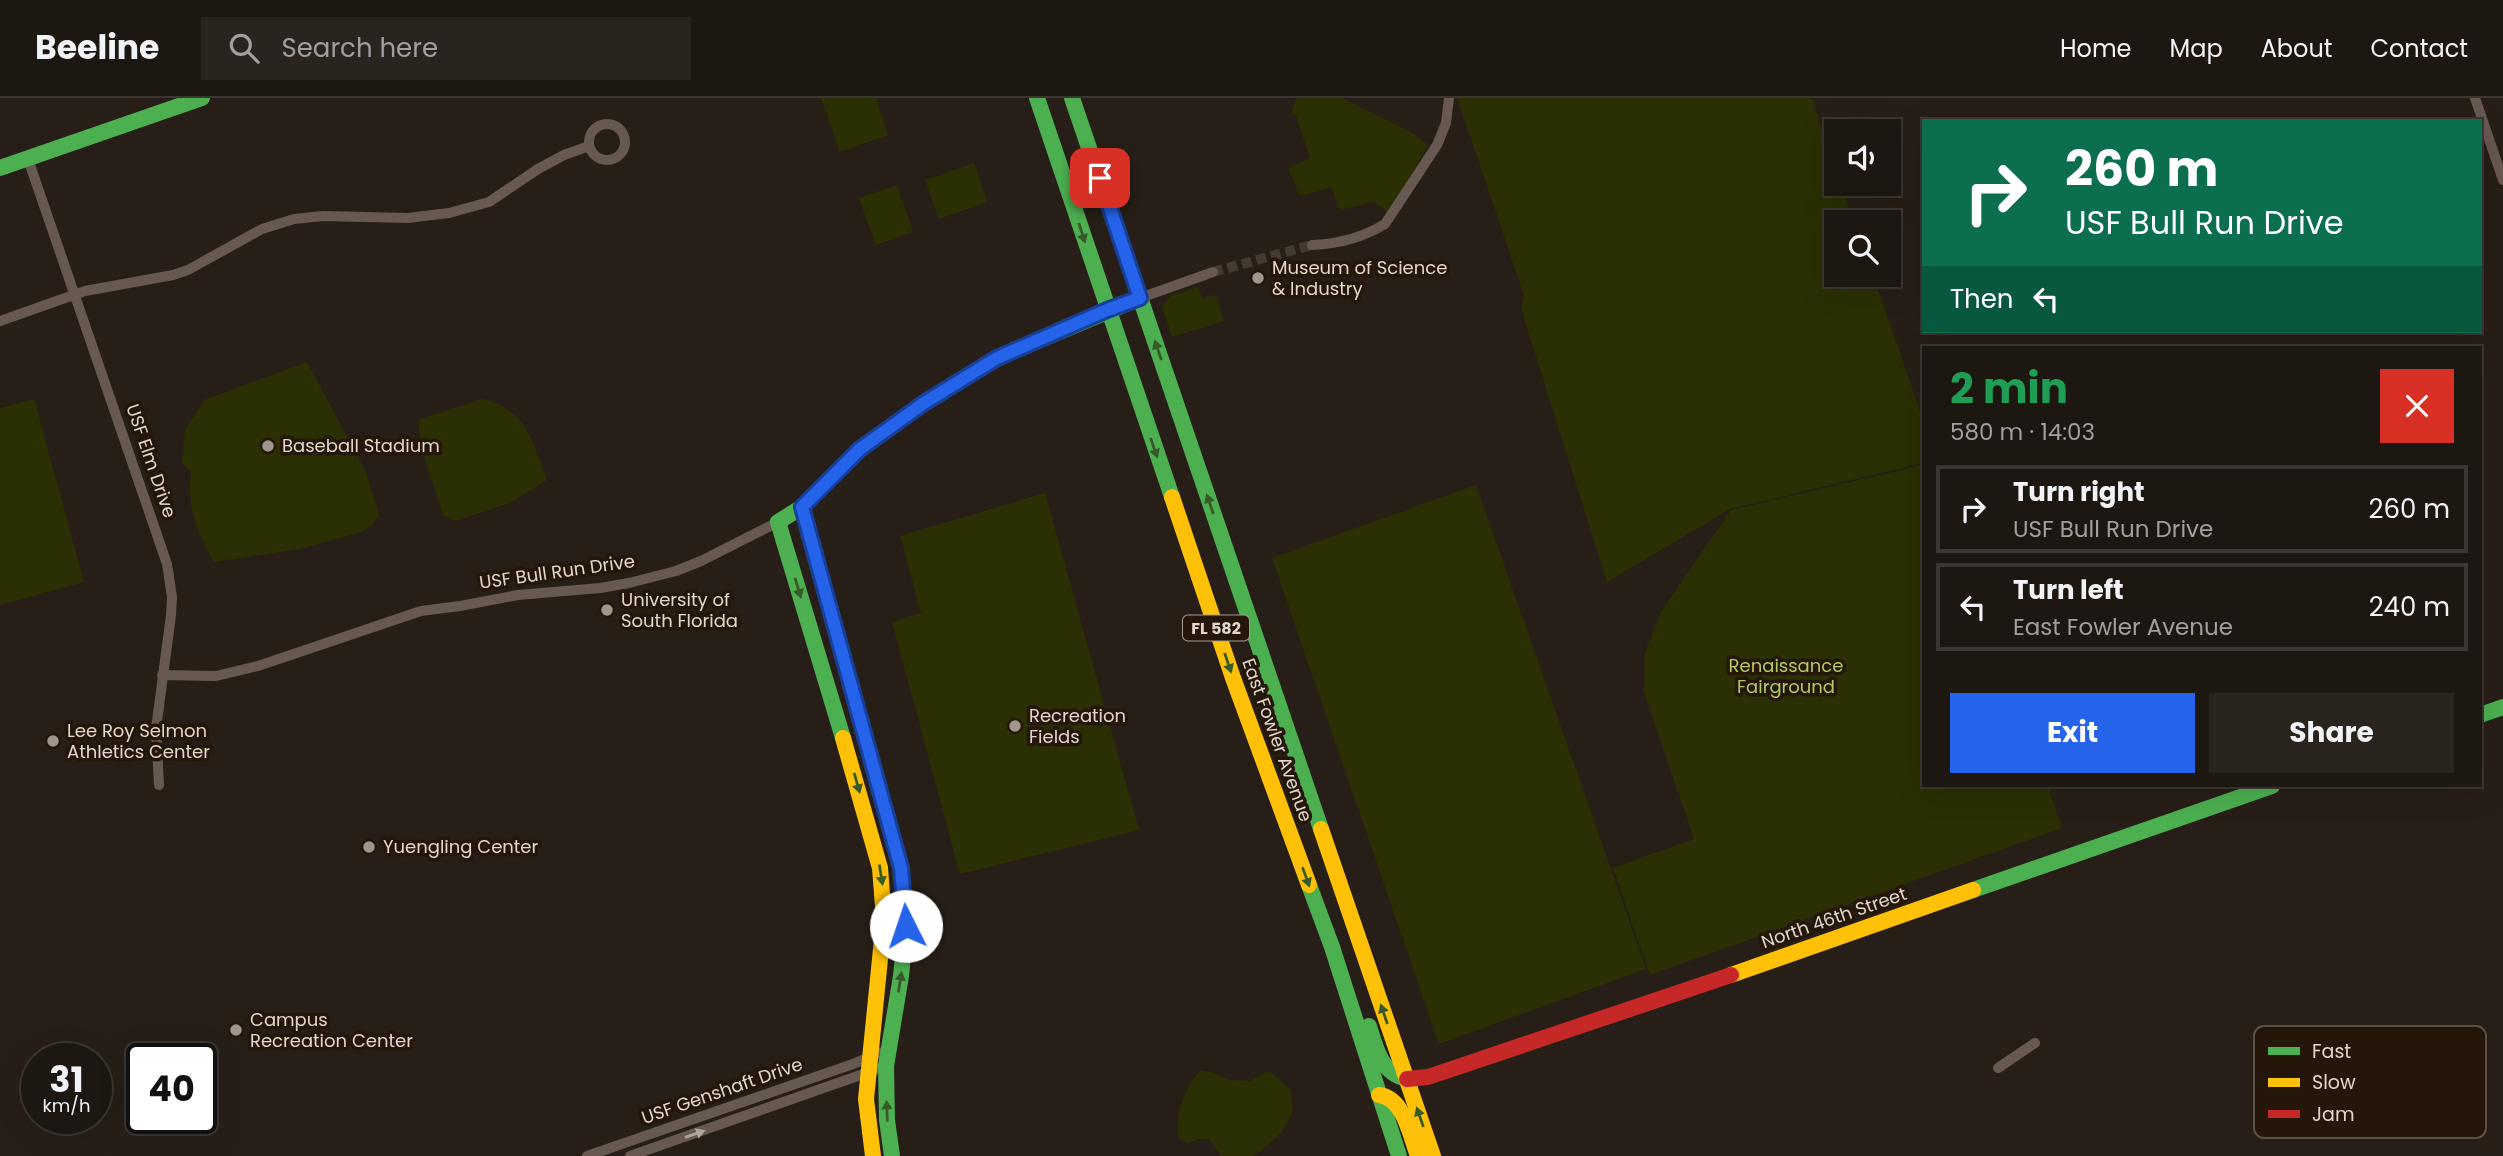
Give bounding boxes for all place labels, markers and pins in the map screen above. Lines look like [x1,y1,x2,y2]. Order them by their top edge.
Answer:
pin [1070,148,1130,208]
place label: Museum of Science & Industry [1272,255,1447,301]
marker: Museum of Science & Industry [1250,270,1266,286]
place label: Baseball Stadium [282,433,440,458]
marker: Baseball Stadium [260,438,276,454]
place label: University of South Florida [621,587,738,633]
marker: University of South Florida [599,602,615,618]
place label: Recreation Fields [1029,703,1126,749]
place label: Lee Roy Selmon Athletics Center [67,718,210,764]
marker: Recreation Fields [1007,718,1023,734]
marker: Lee Roy Selmon Athletics Center [45,733,61,749]
place label: Yuengling Center [383,834,539,859]
marker: Yuengling Center [361,839,377,855]
place label: Campus Recreation Center [250,1007,413,1053]
marker: Campus Recreation Center [228,1022,244,1038]

